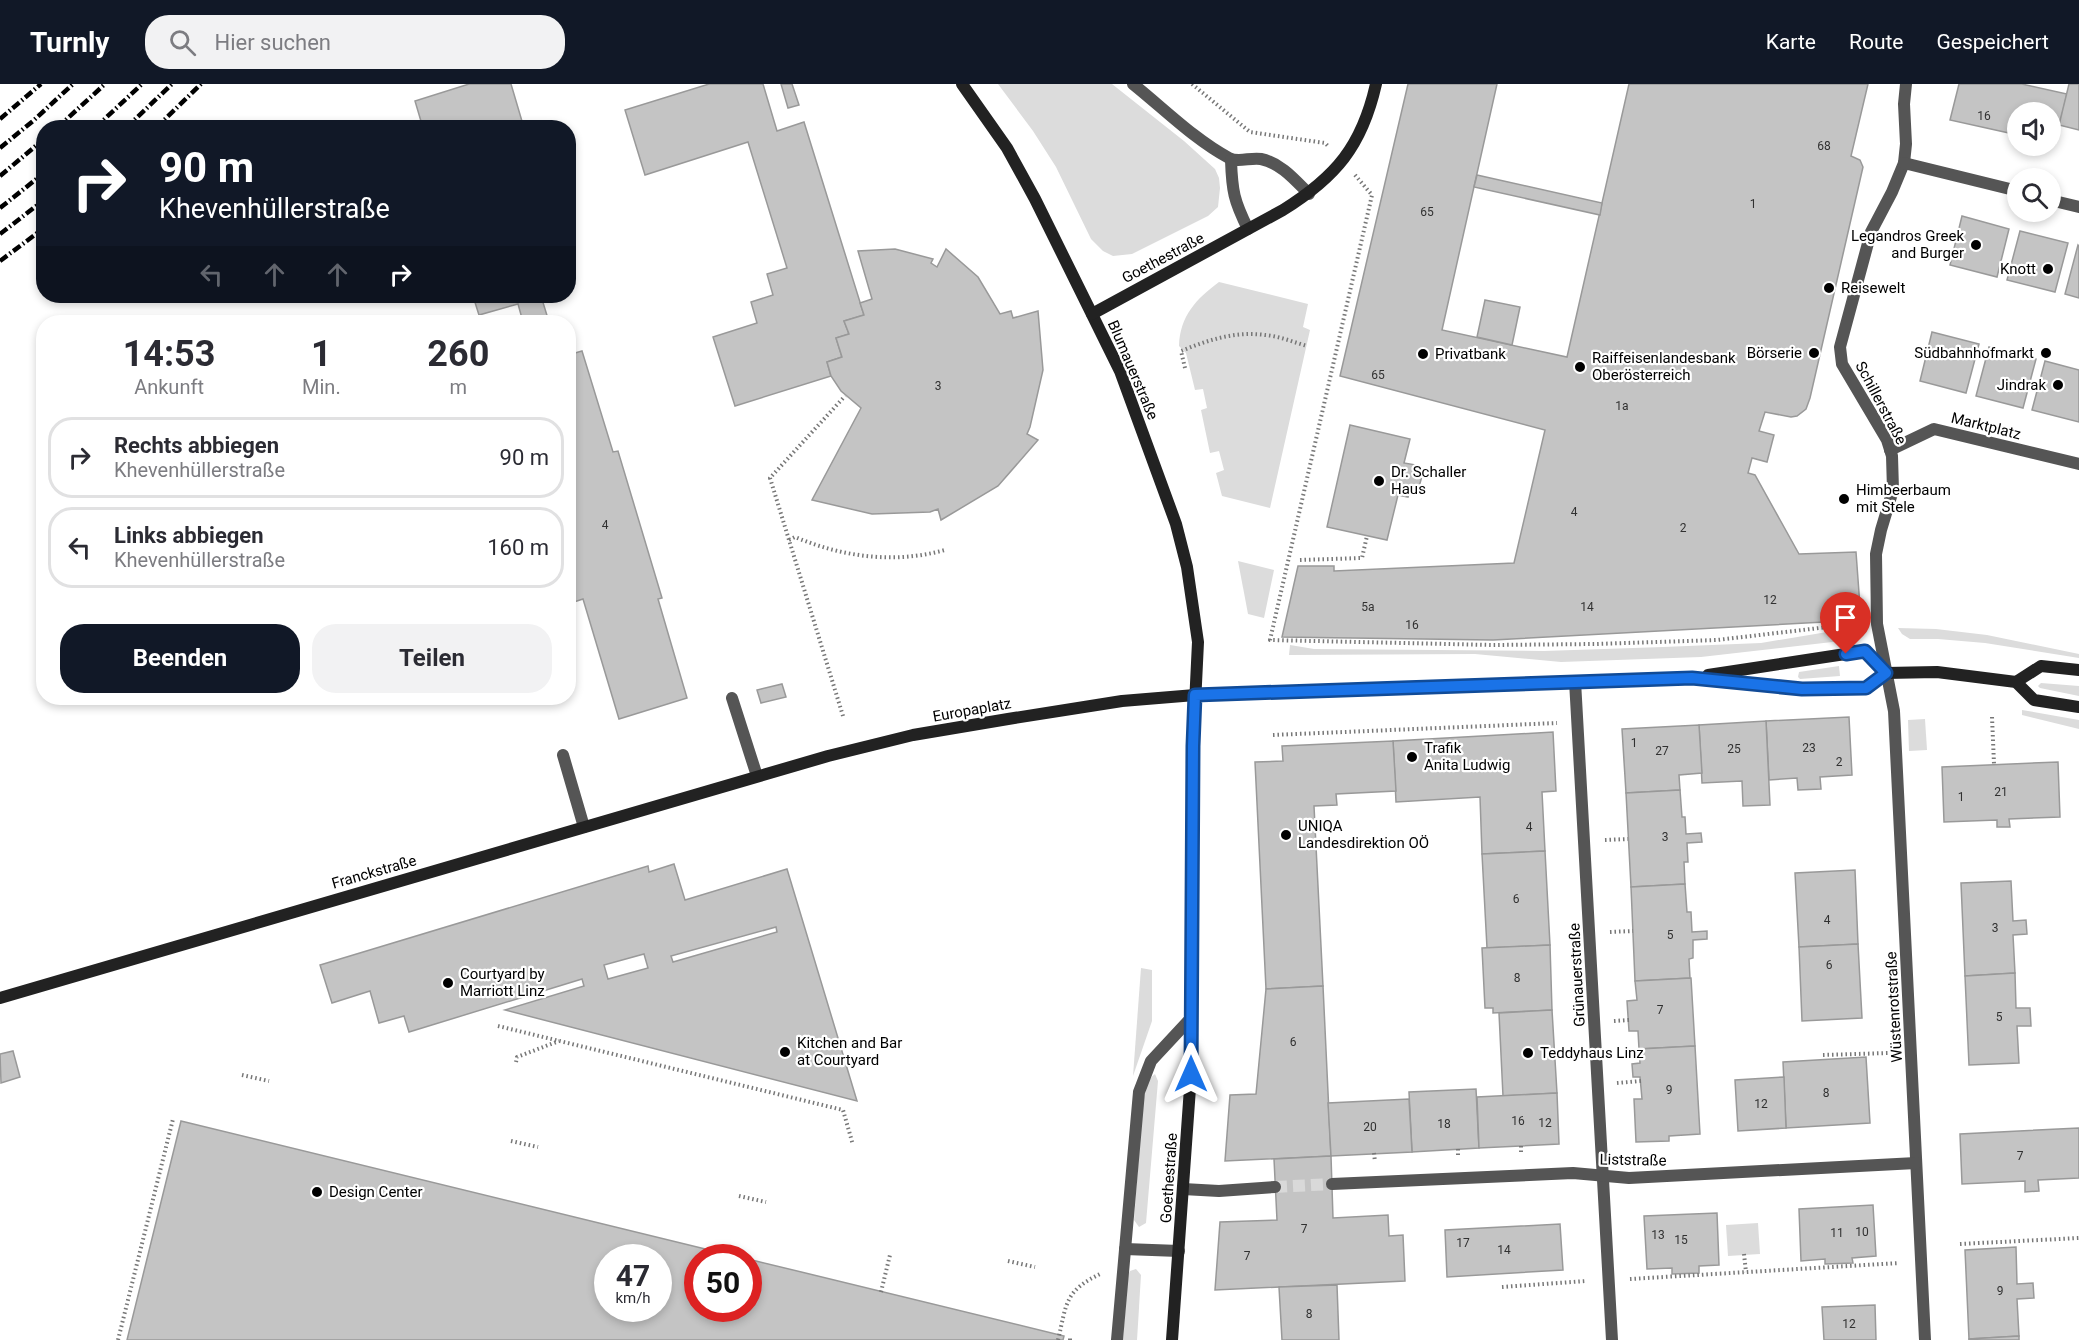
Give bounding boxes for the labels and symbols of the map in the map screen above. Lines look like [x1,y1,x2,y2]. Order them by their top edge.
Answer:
house number: 16 [1977,109,1991,123]
house number: 68 [1817,139,1831,153]
house number: 1 [1750,197,1756,211]
house number: 65 [1420,205,1434,219]
place label: Legandros Greek and Burger [1851,227,1964,262]
street label: Goethestraße [1119,229,1207,287]
marker: Legandros Greek and Burger [1969,238,1983,252]
place label: Knott [2000,260,2036,278]
marker: Knott [2041,262,2055,276]
place label: Reisewelt [1841,279,1905,297]
marker: Reisewelt [1822,281,1836,295]
street label: Blumauerstraße [1104,318,1162,423]
place label: Börserie [1747,344,1802,362]
place label: Südbahnhofmarkt [1914,344,2034,362]
place label: Privatbank [1435,345,1506,363]
marker: Börserie [1807,346,1821,360]
marker: Südbahnhofmarkt [2039,346,2053,360]
marker: Privatbank [1416,347,1430,361]
place label: Raiffeisenlandesbank Oberösterreich [1592,349,1736,384]
street label: Schillerstraße [1852,358,1910,448]
marker: Raiffeisenlandesbank Oberösterreich [1573,360,1587,374]
house number: 65 [1371,368,1385,382]
place label: Jindrak [1997,376,2046,394]
marker: Jindrak [2051,378,2065,392]
house number: 3 [935,379,941,393]
house number: 1a [1615,399,1629,413]
street label: Marktplatz [1949,409,2023,443]
place label: Dr. Schaller Haus [1391,463,1466,498]
marker: Dr. Schaller Haus [1372,474,1386,488]
place label: Himbeerbaum mit Stele [1856,481,1951,516]
marker: Himbeerbaum mit Stele [1837,492,1851,506]
house number: 4 [1571,505,1578,519]
house number: 4 [602,518,609,532]
house number: 2 [1680,521,1687,535]
pin [1820,592,1871,654]
house number: 12 [1763,593,1777,607]
house number: 5a [1361,600,1375,614]
house number: 14 [1580,600,1594,614]
house number: 16 [1405,618,1419,632]
street label: Europaplatz [931,694,1013,726]
house number: 1 [1631,736,1637,750]
place label: Trafik Anita Ludwig [1424,739,1510,774]
house number: 23 [1802,741,1816,755]
house number: 25 [1727,742,1741,756]
house number: 27 [1655,744,1669,758]
marker: Trafik Anita Ludwig [1405,750,1419,764]
house number: 2 [1836,755,1843,769]
house number: 21 [1994,785,2008,799]
house number: 1 [1958,790,1964,804]
place label: UNIQA Landesdirektion OÖ [1298,817,1429,852]
house number: 4 [1526,820,1533,834]
marker: UNIQA Landesdirektion OÖ [1279,828,1293,842]
house number: 3 [1662,830,1668,844]
street label: Franckstraße [330,851,418,893]
house number: 6 [1513,892,1520,906]
house number: 4 [1824,913,1831,927]
house number: 3 [1992,921,1998,935]
street label: Grünauerstraße [1565,923,1589,1027]
house number: 5 [1667,928,1674,942]
street label: Wüstenrotstraße [1882,951,1906,1063]
house number: 6 [1826,958,1833,972]
place label: Courtyard by Marriott Linz [460,965,545,1000]
house number: 8 [1514,971,1521,985]
marker: Courtyard by Marriott Linz [441,976,455,990]
house number: 7 [1657,1003,1664,1017]
house number: 5 [1996,1010,2003,1024]
place label: Kitchen and Bar at Courtyard [797,1034,902,1069]
house number: 6 [1290,1035,1297,1049]
position arrow [1159,1042,1223,1106]
place label: Teddyhaus Linz [1540,1044,1644,1062]
marker: Kitchen and Bar at Courtyard [778,1045,792,1059]
marker: Teddyhaus Linz [1521,1046,1535,1060]
house number: 9 [1666,1083,1672,1097]
house number: 8 [1823,1086,1830,1100]
house number: 12 [1754,1097,1768,1111]
house number: 16 [1511,1114,1525,1128]
house number: 12 [1538,1116,1552,1130]
house number: 18 [1437,1117,1451,1131]
house number: 20 [1363,1120,1377,1134]
street label: Goethestraße [1157,1132,1181,1224]
house number: 7 [2017,1149,2024,1163]
street label: Liststraße [1599,1150,1667,1170]
place label: Design Center [329,1183,423,1201]
marker: Design Center [310,1185,324,1199]
house number: 7 [1301,1222,1308,1236]
house number: 10 [1855,1225,1869,1239]
house number: 11 [1830,1226,1844,1240]
house number: 13 [1651,1228,1665,1242]
house number: 15 [1674,1233,1688,1247]
house number: 17 [1456,1236,1470,1250]
house number: 14 [1497,1243,1511,1257]
speed limit sign: 50 [684,1244,762,1322]
house number: 7 [1244,1249,1251,1263]
house number: 9 [1997,1284,2003,1298]
house number: 8 [1306,1307,1313,1321]
house number: 12 [1842,1317,1856,1331]

